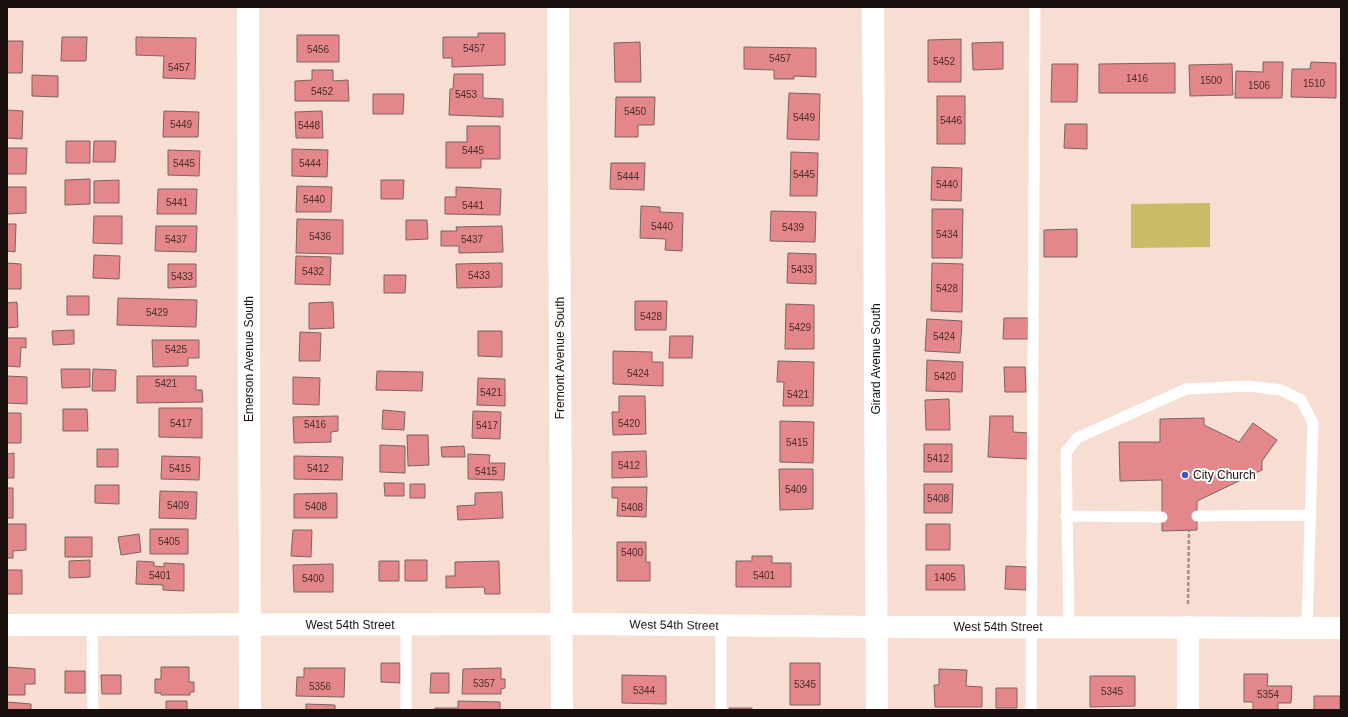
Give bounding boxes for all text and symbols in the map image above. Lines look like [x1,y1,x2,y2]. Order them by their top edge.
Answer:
house number: 5457 [463,43,486,54]
house number: 5456 [307,44,330,55]
house number: 5457 [769,53,792,64]
house number: 5452 [933,56,956,67]
house number: 5457 [168,62,191,73]
house number: 1416 [1126,73,1149,84]
house number: 1500 [1200,75,1223,86]
house number: 1510 [1303,78,1326,89]
house number: 1506 [1248,80,1271,91]
house number: 5452 [311,86,334,97]
house number: 5453 [455,89,478,100]
house number: 5450 [624,106,647,117]
house number: 5449 [793,112,816,123]
house number: 5446 [940,115,963,126]
house number: 5449 [170,119,193,130]
house number: 5448 [298,120,321,131]
house number: 5445 [462,145,485,156]
house number: 5445 [173,158,196,169]
house number: 5444 [299,158,322,169]
house number: 5445 [793,169,816,180]
house number: 5444 [617,171,640,182]
house number: 5440 [936,179,959,190]
house number: 5440 [303,194,326,205]
house number: 5441 [166,197,189,208]
house number: 5441 [462,200,485,211]
house number: 5440 [651,221,674,232]
house number: 5439 [782,222,805,233]
house number: 5434 [936,229,959,240]
house number: 5436 [309,231,332,242]
house number: 5437 [165,234,188,245]
house number: 5437 [461,234,484,245]
house number: 5433 [791,264,814,275]
house number: 5432 [302,266,325,277]
house number: 5433 [468,270,491,281]
house number: 5433 [171,271,194,282]
house number: 5428 [936,283,959,294]
street label: Emerson Avenue South [242,296,256,422]
street label: Fremont Avenue South [553,297,567,419]
street label: Girard Avenue South [869,303,883,415]
house number: 5429 [146,307,169,318]
house number: 5428 [640,311,663,322]
house number: 5429 [789,322,812,333]
house number: 5424 [933,331,956,342]
house number: 5425 [165,344,188,355]
house number: 5424 [627,368,650,379]
house number: 5420 [934,371,957,382]
house number: 5421 [155,378,178,389]
house number: 5421 [480,387,503,398]
house number: 5421 [787,389,810,400]
house number: 5417 [170,418,193,429]
house number: 5420 [618,418,641,429]
house number: 5416 [304,419,327,430]
house number: 5417 [476,420,499,431]
house number: 5415 [786,437,809,448]
house number: 5412 [927,453,950,464]
house number: 5412 [618,460,641,471]
house number: 5415 [169,463,192,474]
house number: 5412 [307,463,330,474]
house number: 5415 [475,466,498,477]
place label: City Church [1193,468,1256,482]
marker: City Church [1180,470,1190,480]
house number: 5409 [785,484,808,495]
house number: 5408 [927,493,950,504]
house number: 5409 [167,500,190,511]
house number: 5408 [305,501,328,512]
house number: 5408 [621,502,644,513]
house number: 5405 [158,536,181,547]
house number: 5400 [621,547,644,558]
house number: 5401 [149,570,172,581]
house number: 5401 [753,570,776,581]
house number: 1405 [934,572,957,583]
house number: 5400 [302,573,325,584]
street label: West 54th Street [629,617,719,633]
street label: West 54th Street [305,618,395,632]
street label: West 54th Street [953,620,1043,634]
house number: 5357 [473,678,496,689]
house number: 5345 [794,679,817,690]
house number: 5356 [309,681,332,692]
house number: 5344 [633,685,656,696]
house number: 5345 [1101,686,1124,697]
house number: 5354 [1257,689,1280,700]

